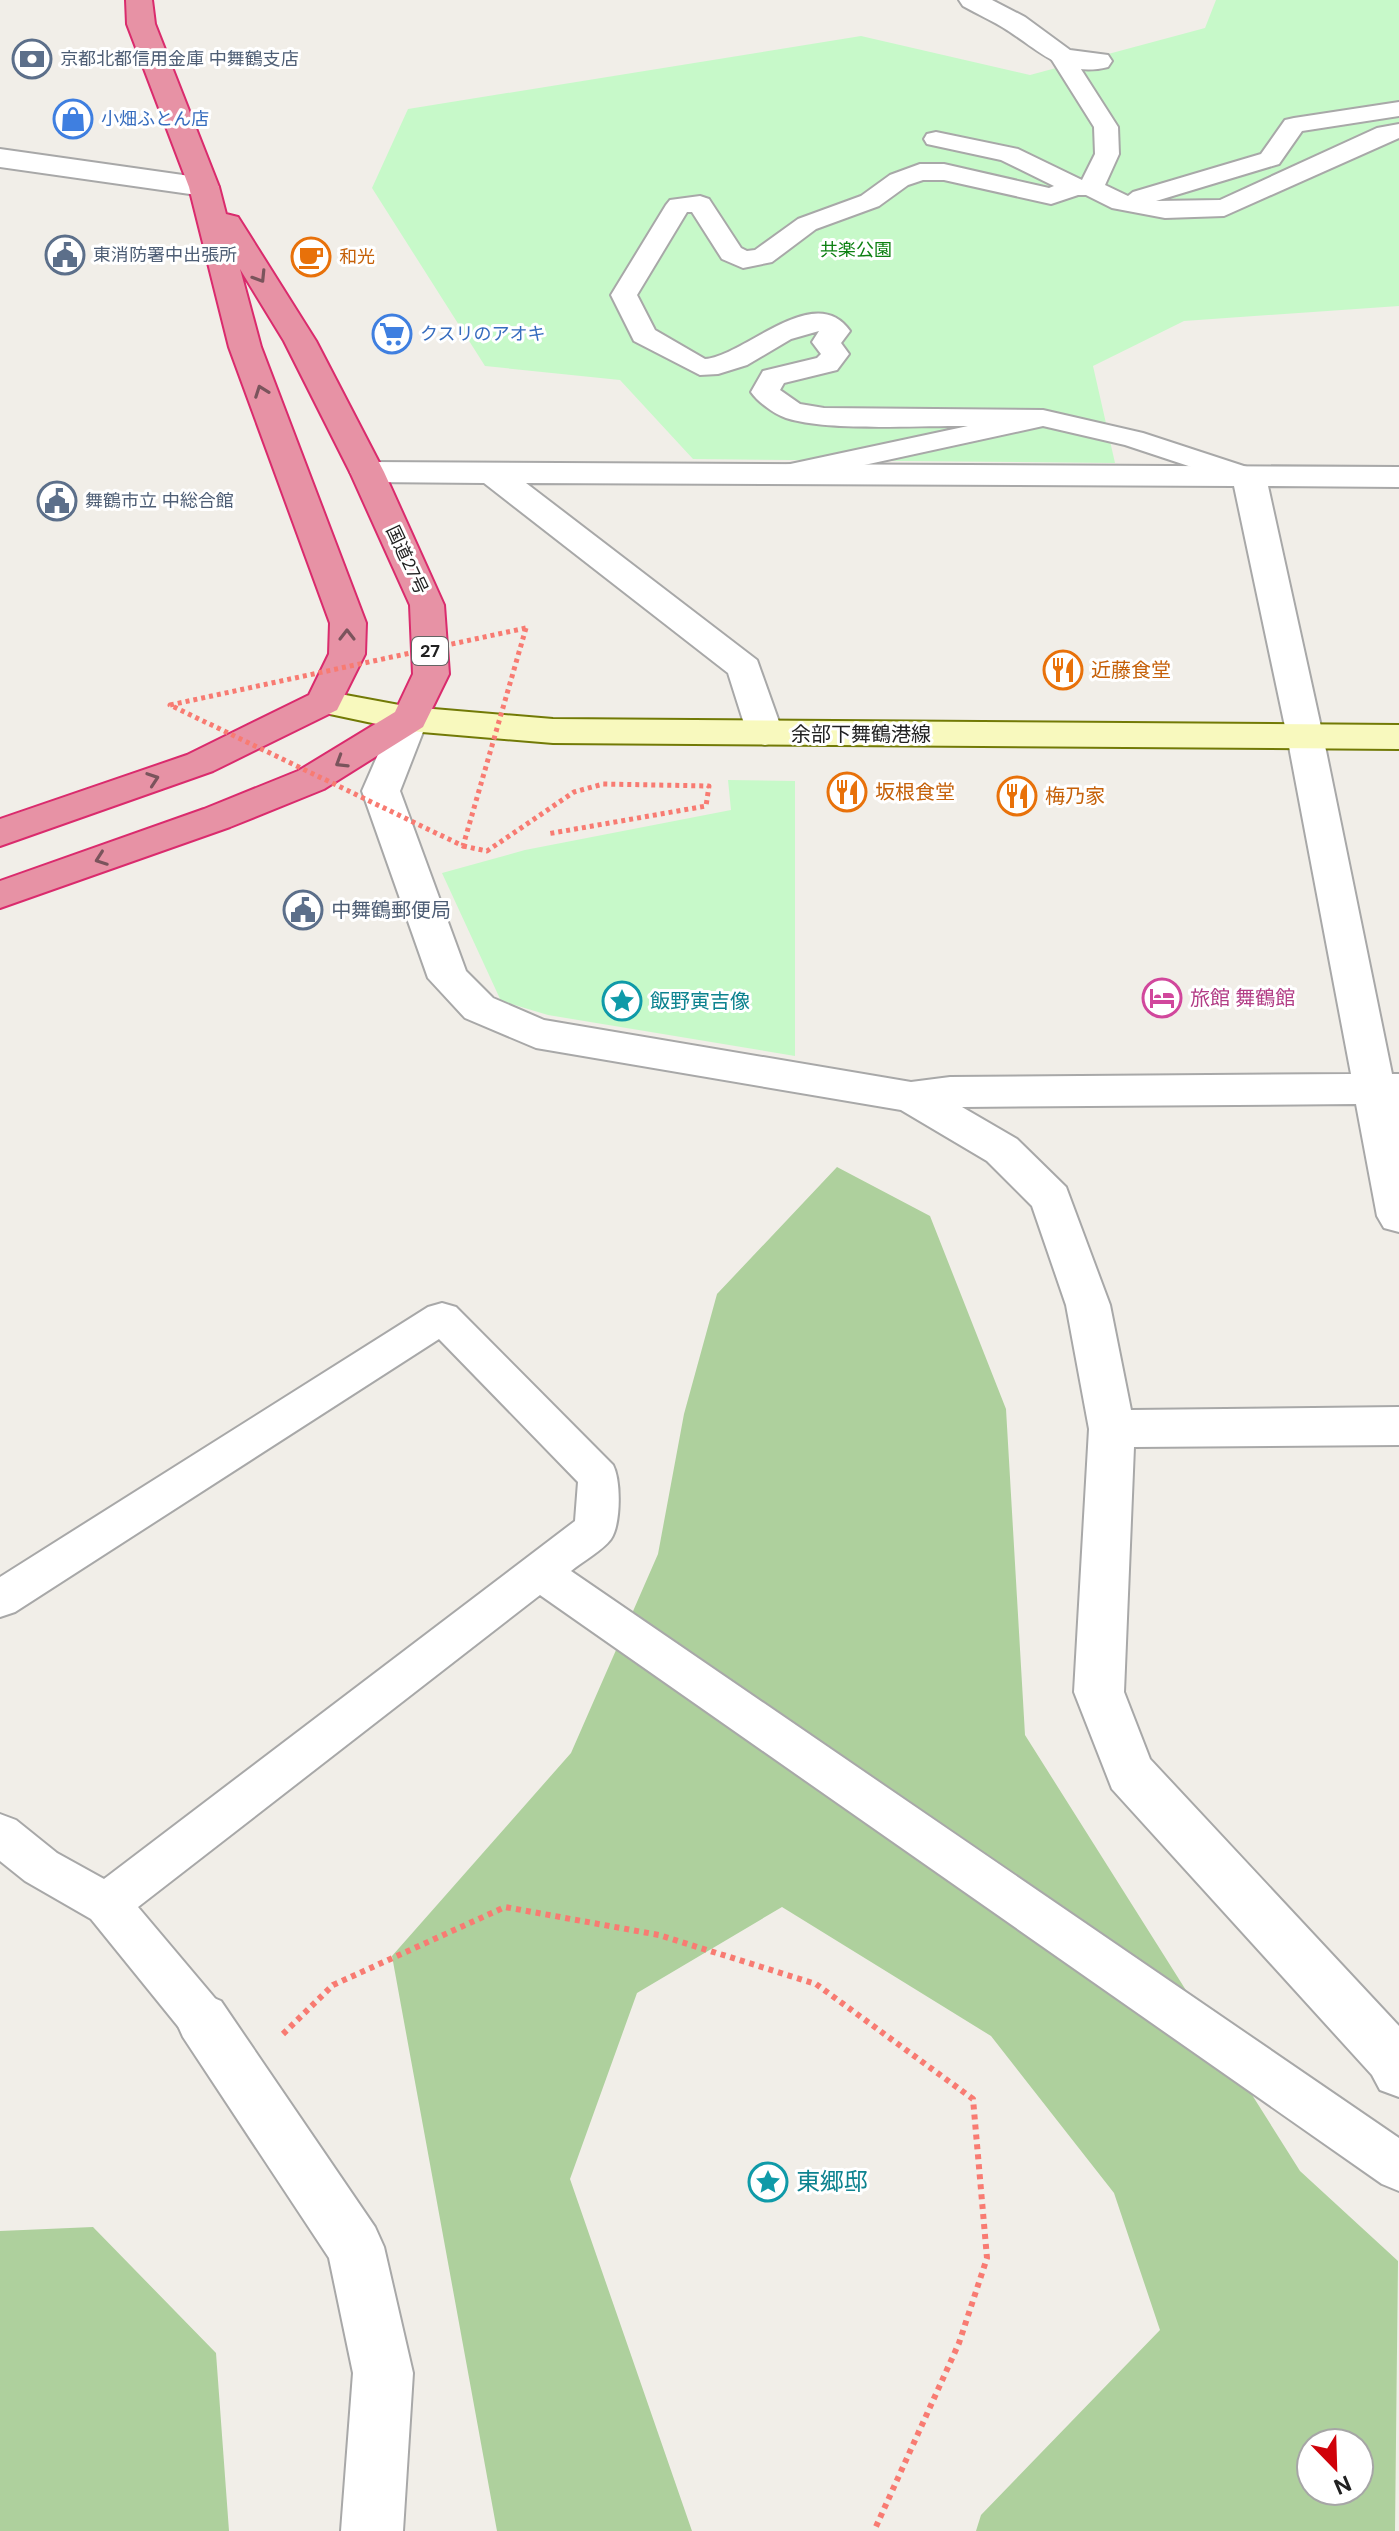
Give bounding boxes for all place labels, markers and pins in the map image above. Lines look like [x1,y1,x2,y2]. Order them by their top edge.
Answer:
bank icon: 京都北都信用金庫 中舞鶴支店 [11,38,53,80]
place label: 京都北都信用金庫 中舞鶴支店 [60,47,299,71]
shop icon: 小畑ふとん店 [52,98,94,140]
place label: 小畑ふとん店 [101,107,209,131]
public building icon: 東消防署中出張所 [44,234,86,276]
cafe icon: 和光 [290,236,332,278]
place label: 東消防署中出張所 [93,243,237,267]
place label: 和光 [339,245,375,269]
supermarket icon: クスリのアオキ [371,313,413,355]
place label: クスリのアオキ [420,322,545,346]
public building icon: 舞鶴市立 中総合館 [36,480,78,522]
place label: 舞鶴市立 中総合館 [85,489,234,513]
restaurant icon: 近藤食堂 [1042,649,1084,691]
place label: 近藤食堂 [1091,657,1171,683]
restaurant icon: 坂根食堂 [826,771,868,813]
restaurant icon: 梅乃家 [996,775,1038,817]
place label: 坂根食堂 [875,779,955,805]
place label: 梅乃家 [1045,783,1105,809]
public building icon: 中舞鶴郵便局 [282,889,324,931]
place label: 中舞鶴郵便局 [331,897,451,923]
hotel icon: 旅館 舞鶴館 [1141,977,1183,1019]
place icon: 飯野寅吉像 [601,980,643,1022]
place label: 旅館 舞鶴館 [1190,985,1295,1011]
place label: 飯野寅吉像 [650,988,750,1014]
place icon: 東郷邸 [747,2161,789,2203]
place label: 東郷邸 [796,2166,868,2197]

